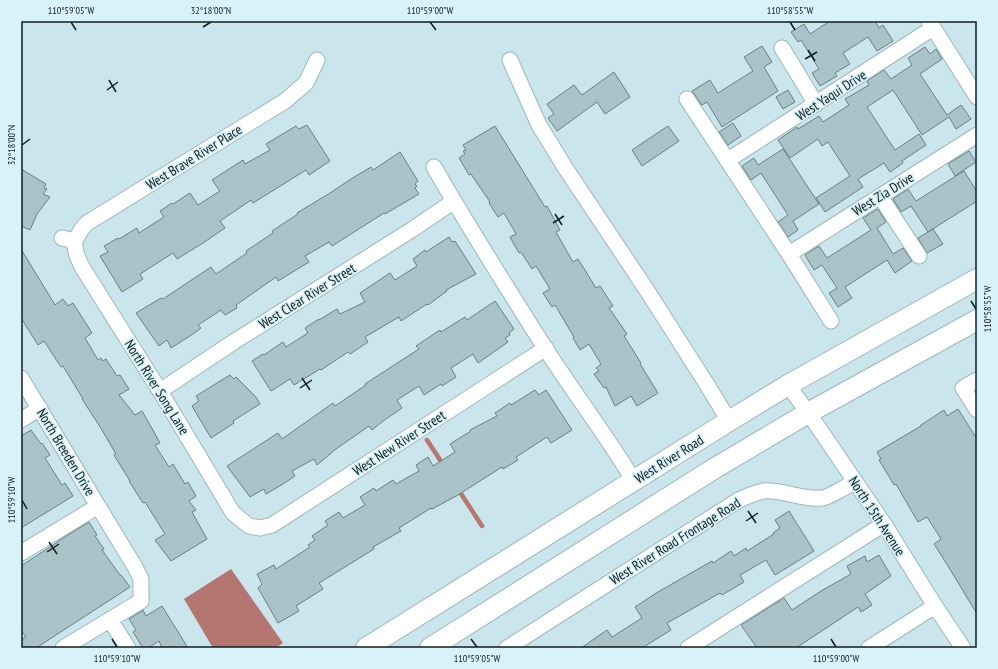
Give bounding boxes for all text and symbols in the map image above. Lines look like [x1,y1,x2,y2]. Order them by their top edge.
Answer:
text: 110°59'05"W [48,4,95,17]
text: 32°18'00"N [191,4,231,17]
text: 110°59'00"W [407,4,454,17]
text: 110°58'55"W [767,4,814,17]
street label: West Yaqui Drive [792,65,870,125]
street label: West Brave River Place [143,120,246,194]
text: 32°18'00"N [5,125,18,165]
street label: West Zia Drive [849,168,917,220]
street label: West Clear River Street [255,259,359,333]
text: 110°58'55"W [981,285,994,332]
street label: North River Song Lane [121,336,194,438]
street label: North Breeden Drive [33,405,99,499]
street label: West New River Street [349,406,449,480]
street label: West River Road [631,431,707,487]
street label: North 15th Avenue [845,473,910,559]
text: 110°59'10"W [5,476,18,523]
street label: West River Road Frontage Road [606,493,744,589]
text: 110°59'10"W [94,652,141,665]
text: 110°59'05"W [454,652,501,665]
text: 110°59'00"W [813,652,860,665]

